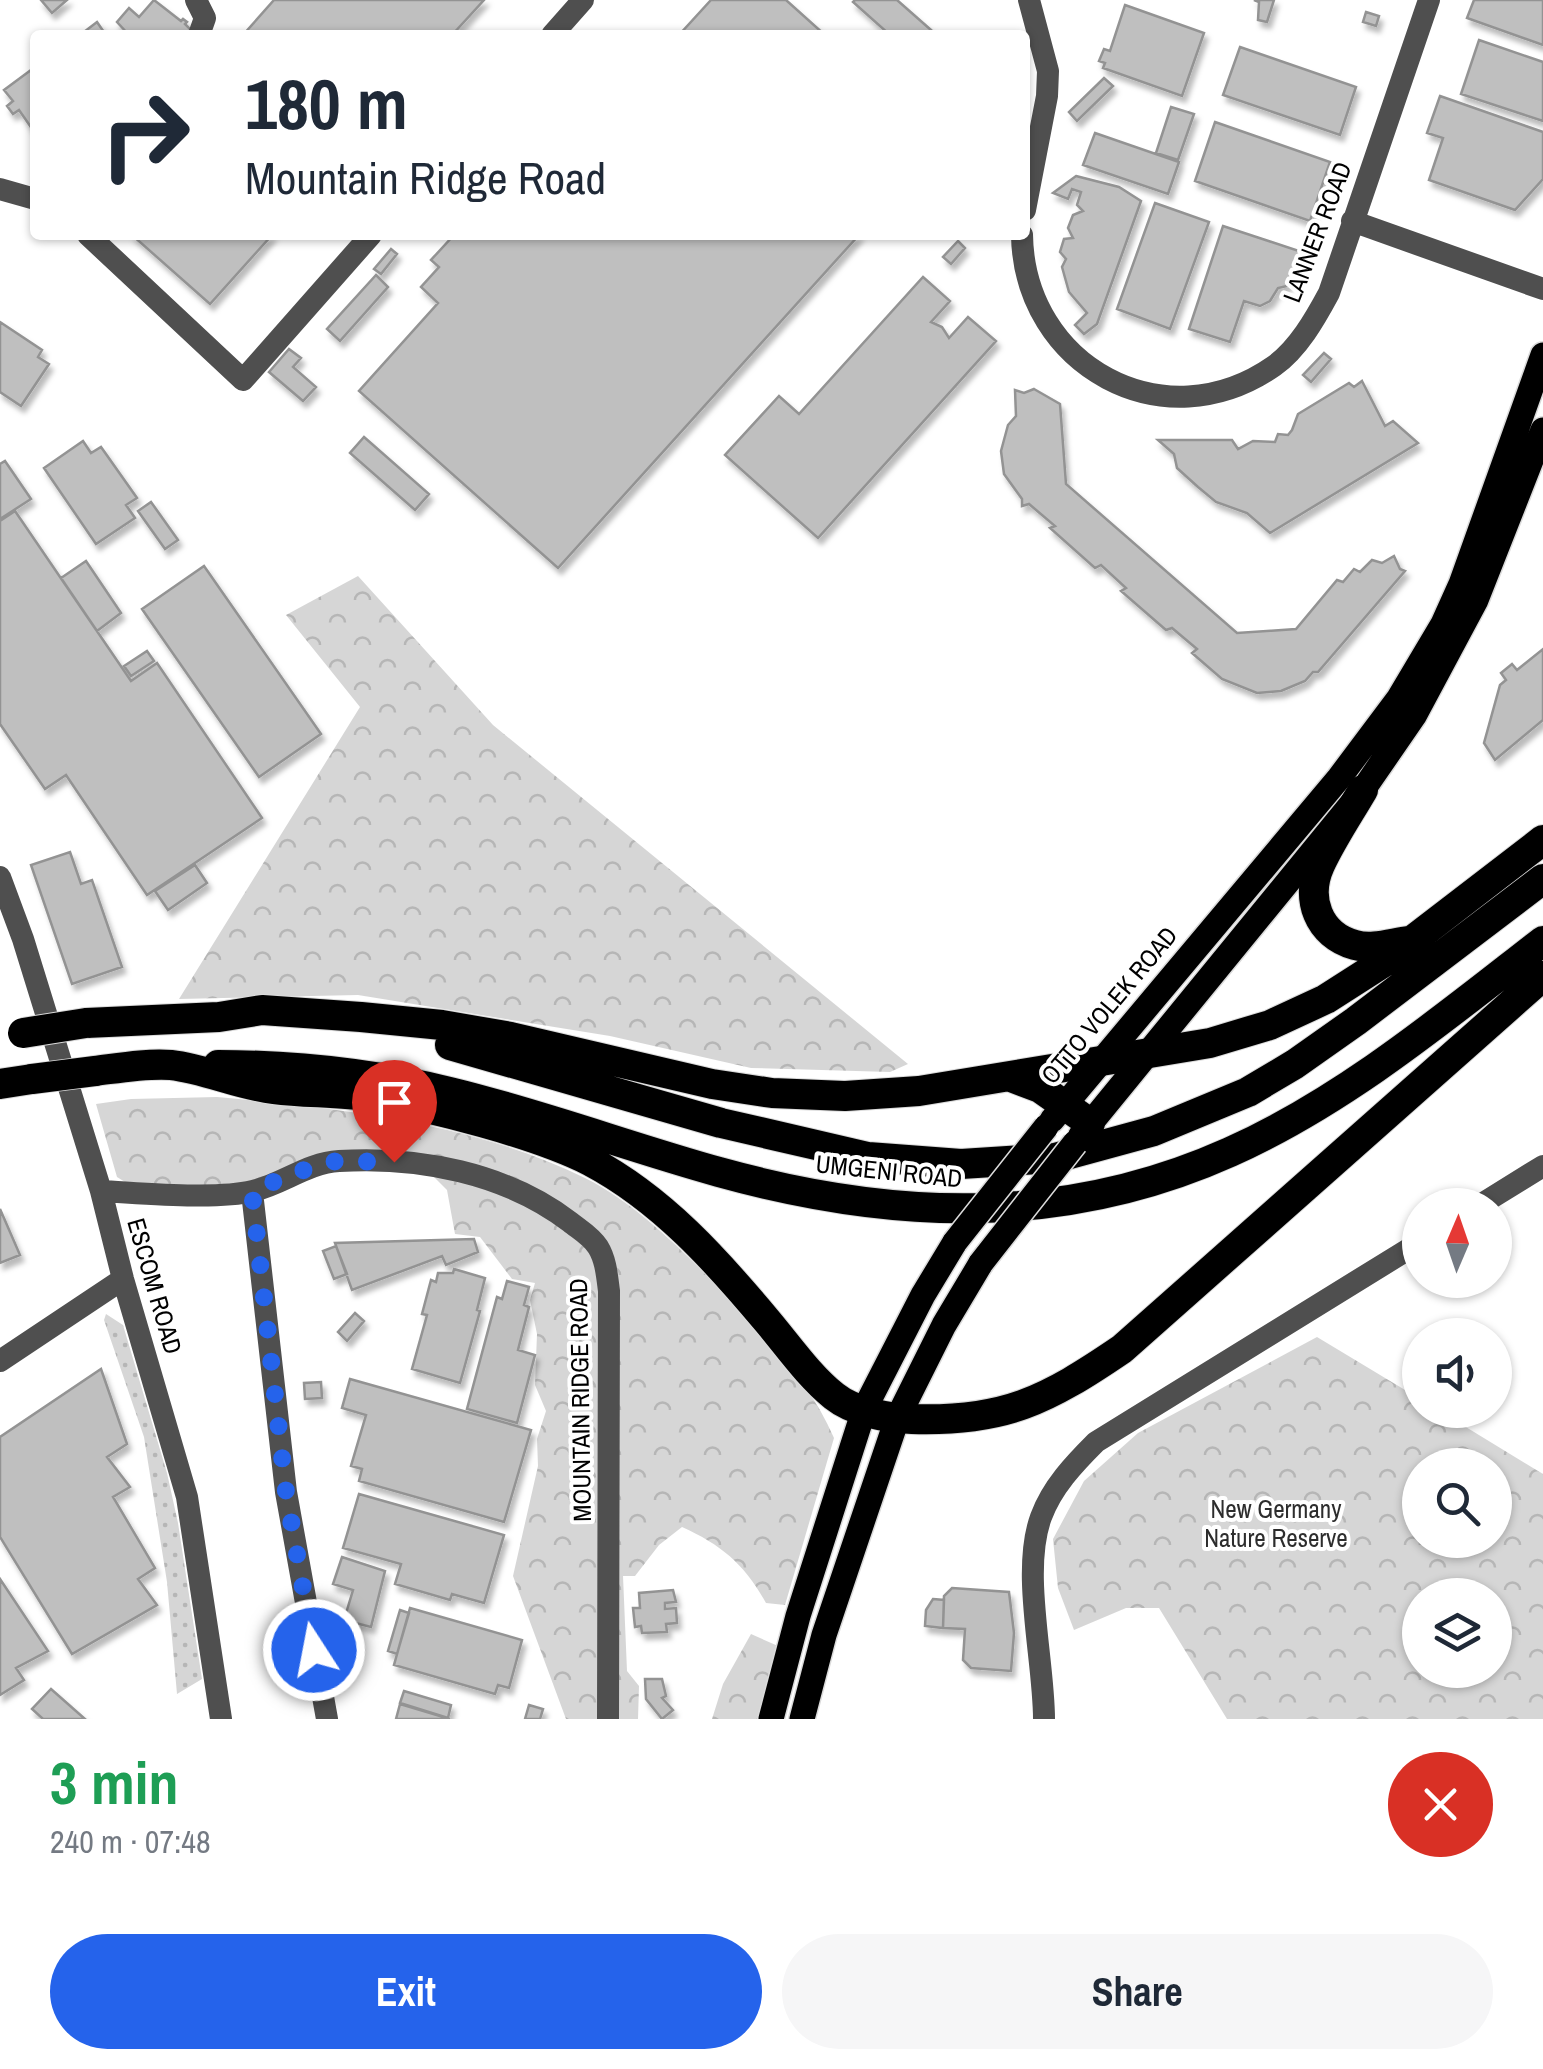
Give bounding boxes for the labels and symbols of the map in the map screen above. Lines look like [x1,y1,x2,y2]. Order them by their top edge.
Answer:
street label: LANNER ROAD [1275,157,1359,307]
street label: OTTO VOLEK ROAD [1033,919,1185,1091]
pin [352,1060,437,1163]
street label: UMGENI ROAD [814,1146,964,1196]
north arrow [1402,1188,1512,1298]
street label: ESCOM ROAD [119,1214,191,1358]
street label: MOUNTAIN RIDGE ROAD [561,1278,599,1522]
park label: New Germany Nature Reserve [1204,1492,1348,1555]
position arrow [262,1598,366,1702]

